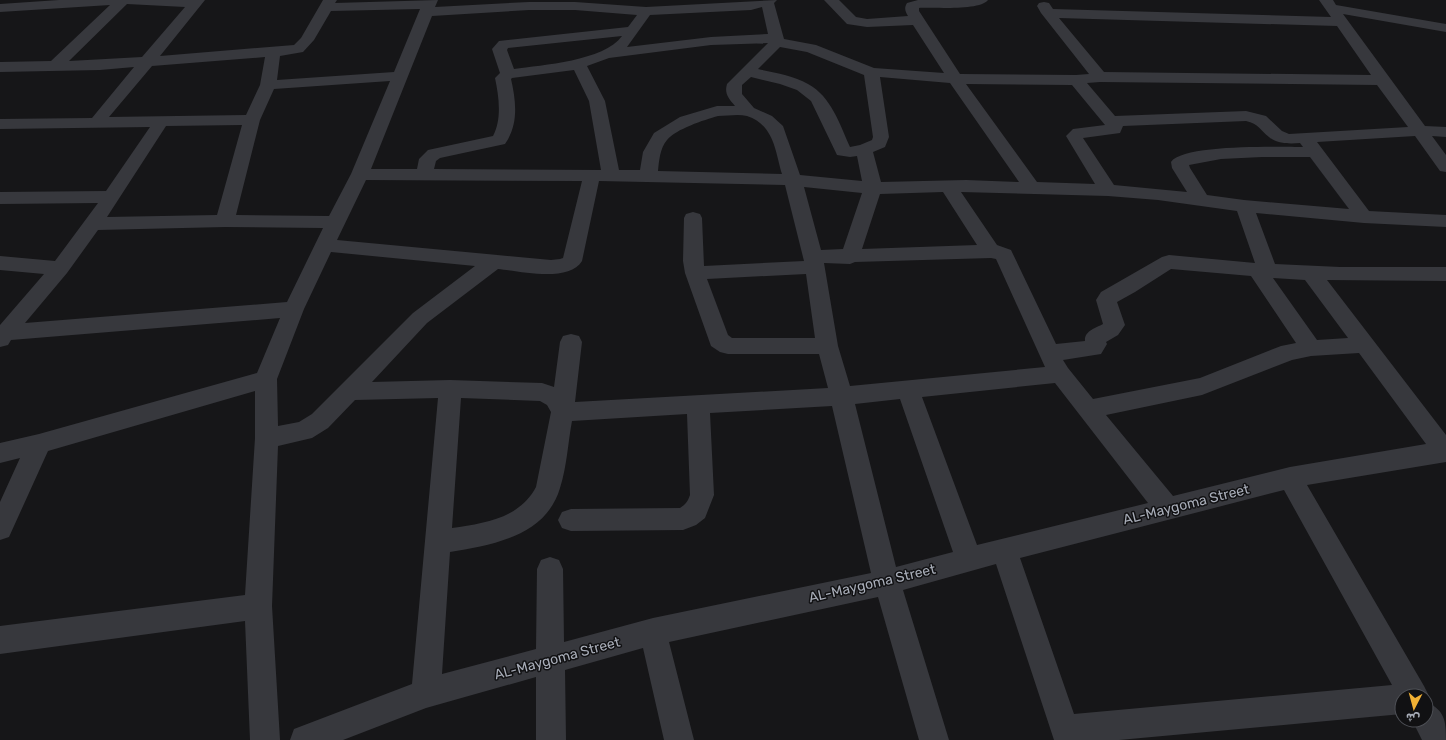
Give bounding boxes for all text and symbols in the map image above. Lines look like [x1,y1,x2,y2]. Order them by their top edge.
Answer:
street label: AL-Maygoma Street [1121,480,1252,528]
street label: AL-Maygoma Street [807,561,938,606]
street label: AL-Maygoma Street [492,633,622,683]
north arrow [1394,688,1434,728]
text: ش [1405,710,1421,725]

